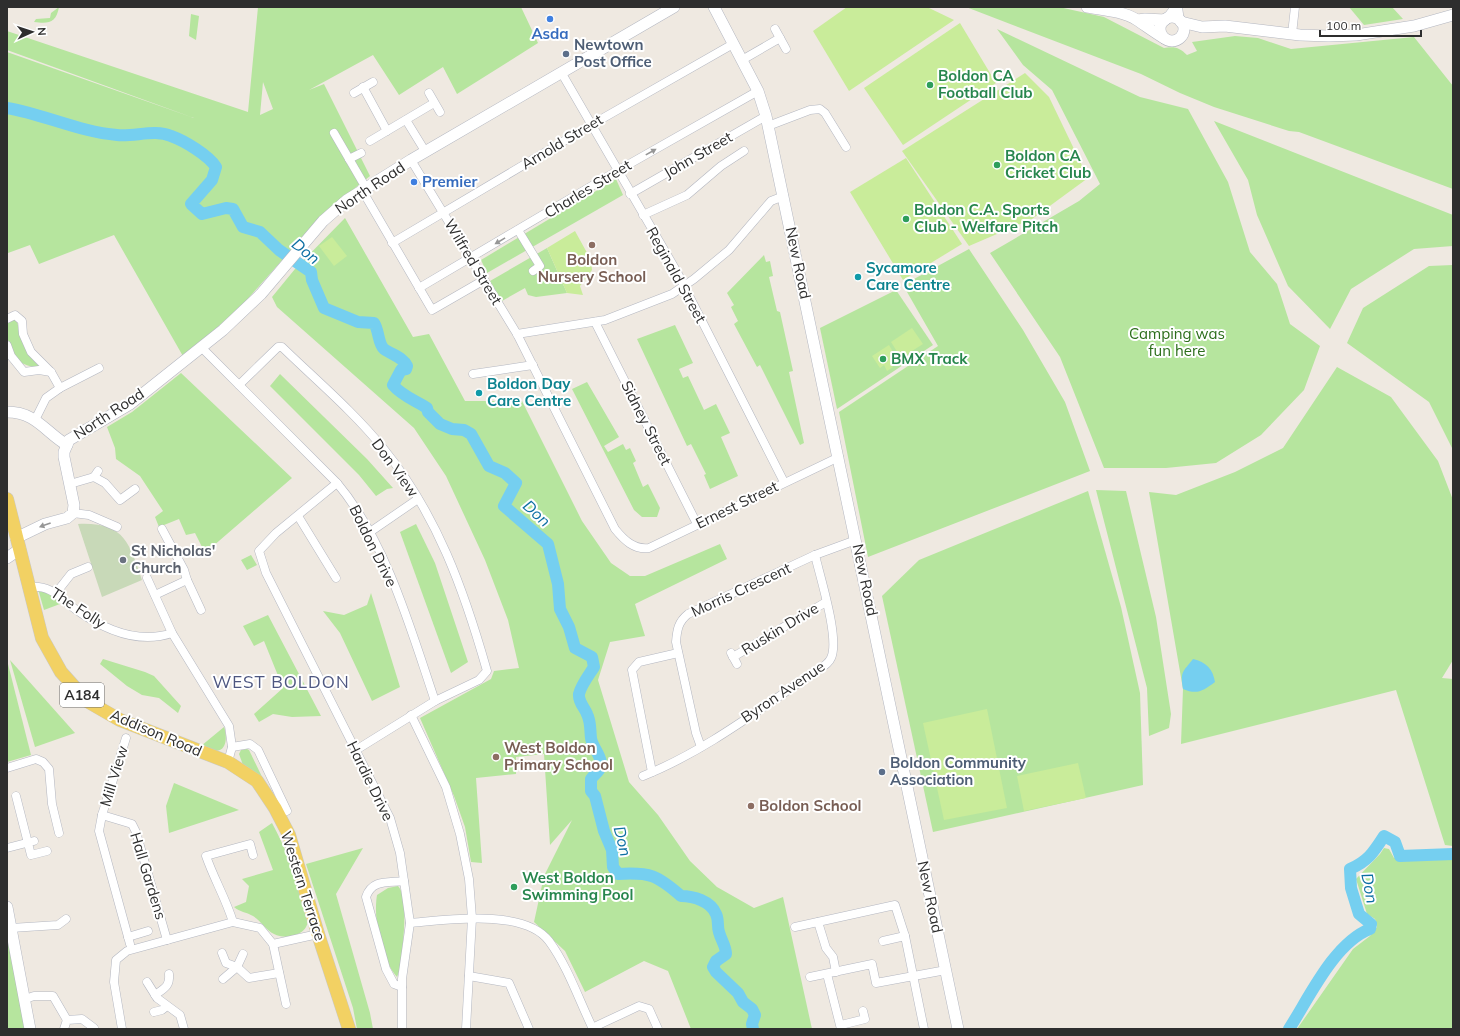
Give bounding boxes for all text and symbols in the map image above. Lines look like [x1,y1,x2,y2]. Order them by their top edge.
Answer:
north arrow [12,12,52,52]
scale bar [1320,12,1421,38]
marker: Asda [545,14,555,24]
text: 100 m [1326,18,1361,33]
place label: Asda [531,24,569,43]
text: N [35,27,49,36]
place label: Newtown Post Office [574,35,652,71]
marker: Newtown Post Office [561,49,571,59]
place label: Boldon CA Football Club [938,66,1033,102]
marker: Boldon CA Football Club [925,80,935,90]
street label: Arnold Street [518,110,606,173]
street label: John Street [660,127,736,182]
place label: Boldon CA Cricket Club [1005,146,1091,182]
one-way arrow [645,148,657,155]
street label: Charles Street [541,155,635,222]
street label: North Road [331,157,408,218]
marker: Boldon CA Cricket Club [992,160,1002,170]
place label: Premier [422,172,477,191]
marker: Premier [409,177,419,187]
place label: Boldon C.A. Sports Club - Welfare Pitch [914,200,1058,236]
marker: Boldon C.A. Sports Club - Welfare Pitch [901,214,911,224]
street label: Wilfred Street [440,215,506,308]
street label: Reginald Street [642,223,711,326]
street label: New Road [782,225,815,301]
water label: Don [288,234,324,268]
one-way arrow [494,238,506,245]
marker: Boldon Nursery School [587,240,597,250]
place label: Boldon Nursery School [538,250,646,286]
place label: Sycamore Care Centre [866,258,950,294]
marker: Sycamore Care Centre [853,272,863,282]
park label: Camping was fun here [1129,324,1225,360]
place label: BMX Track [891,349,968,368]
marker: BMX Track [878,354,888,364]
place label: Boldon Day Care Centre [487,374,571,410]
street label: Sidney Street [617,377,676,468]
street label: North Road [70,384,148,443]
marker: Boldon Day Care Centre [474,388,484,398]
street label: Don View [368,435,423,501]
street label: Ernest Street [693,476,781,533]
water label: Don [519,495,555,531]
street label: Boldon Drive [345,502,401,590]
one-way arrow [38,522,50,528]
place label: St Nicholas' Church [131,541,216,577]
street label: New Road [849,542,882,618]
marker: St Nicholas' Church [118,555,128,565]
street label: Morris Crescent [688,558,794,621]
street label: The Folly [47,583,109,632]
street label: Ruskin Drive [738,598,822,659]
street label: Byron Avenue [737,657,828,727]
district label: WEST BOLDON [212,671,350,692]
road number: A184 [60,683,104,707]
street label: Addison Road [107,705,205,760]
street label: Hardie Drive [343,738,398,824]
place label: West Boldon Primary School [504,738,613,774]
street label: Mill View [95,743,132,809]
marker: West Boldon Primary School [491,752,501,762]
place label: Boldon Community Association [890,753,1027,789]
marker: Boldon Community Association [877,767,887,777]
place label: Boldon School [759,796,861,815]
marker: Boldon School [746,801,756,811]
water label: Don [610,824,636,858]
street label: Western Terrace [277,829,330,943]
street label: Hall Gardens [126,830,171,922]
street label: New Road [914,859,947,935]
place label: West Boldon Swimming Pool [522,868,633,904]
water label: Don [1357,871,1383,905]
marker: West Boldon Swimming Pool [509,882,519,892]

